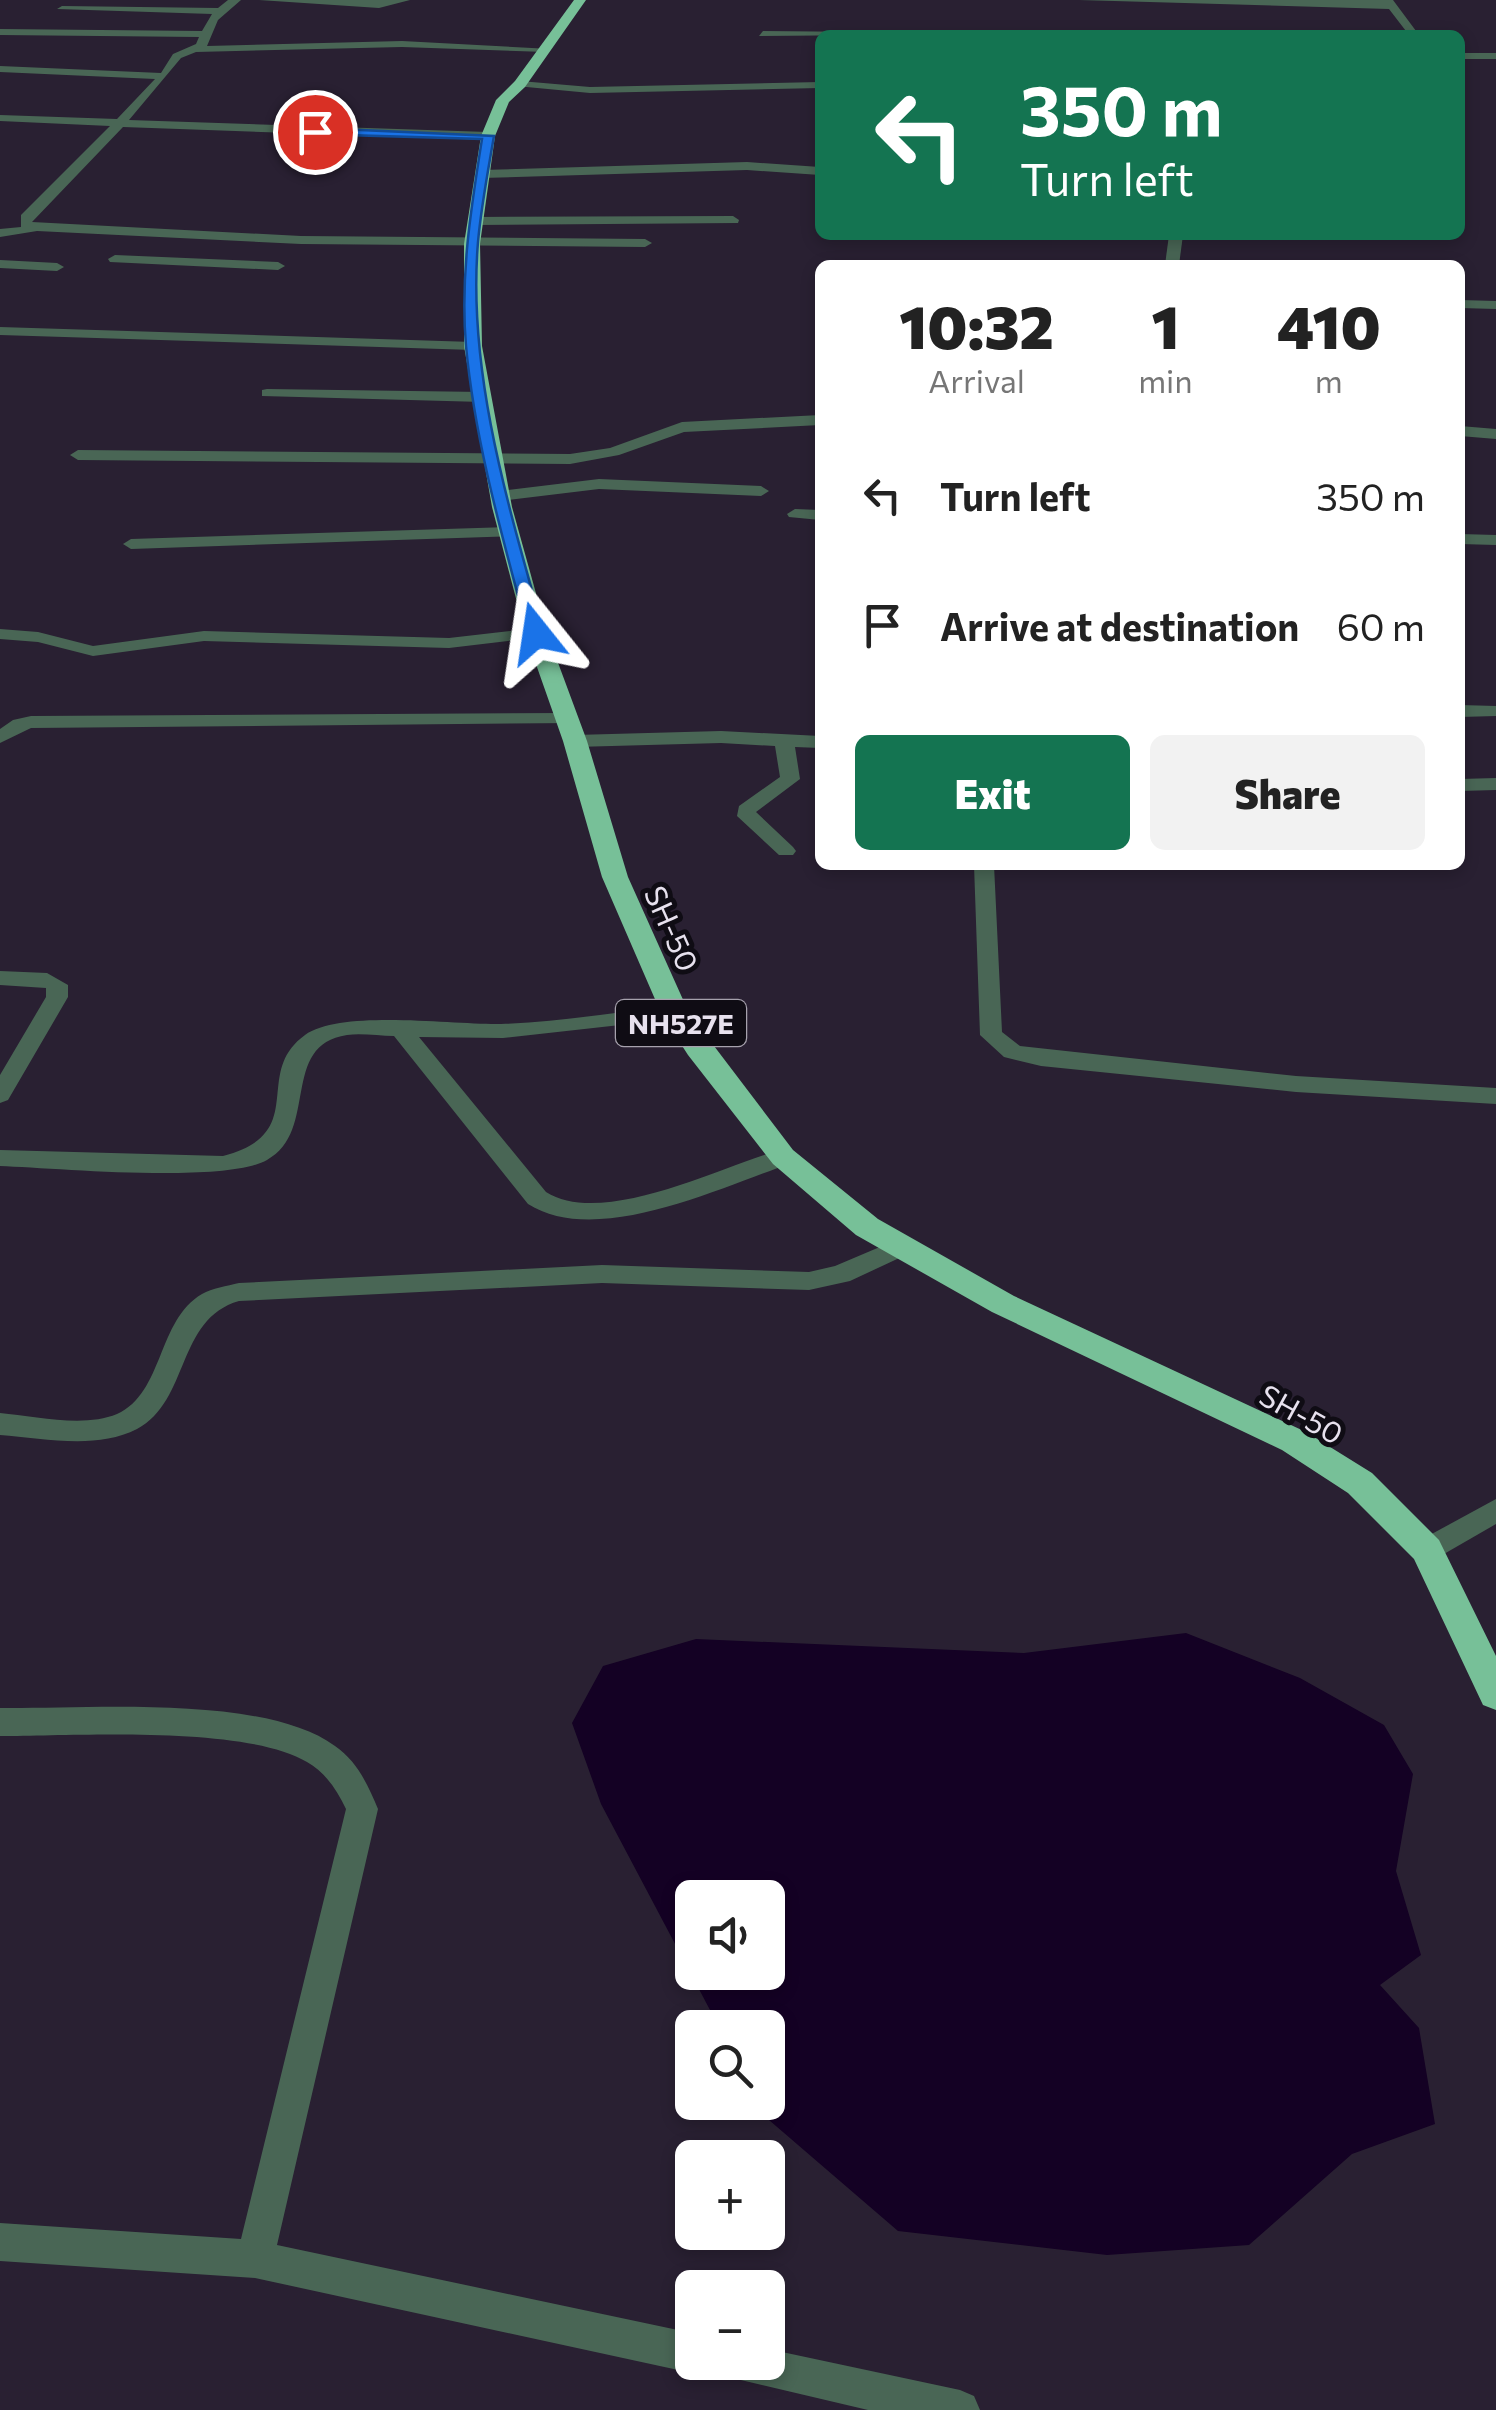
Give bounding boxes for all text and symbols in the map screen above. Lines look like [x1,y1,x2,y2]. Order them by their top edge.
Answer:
text: 350 m [1020,65,1223,150]
icon: left [855,70,985,200]
pin [273,90,358,175]
icon: arrive [288,105,343,160]
text: Turn left [1020,150,1194,205]
text: 10:32 [899,288,1054,361]
text: 1 [1151,288,1179,361]
text: 410 [1277,288,1381,361]
text: Arrival [928,360,1025,400]
text: min [1138,360,1193,400]
text: m [1315,360,1343,400]
icon: left [855,468,910,523]
text: Turn left [940,472,1091,519]
text: 350 m [1316,472,1425,519]
position arrow [484,581,588,685]
icon: arrive [855,598,910,653]
text: Arrive at destination [940,602,1299,649]
text: 60 m [1337,602,1425,649]
button: Exit [855,735,1130,850]
button: Share [1150,735,1425,850]
street label: SH-50 [638,880,708,976]
road number: NH527E [616,1000,746,1046]
street label: SH-50 [1254,1375,1350,1451]
map controls [675,1880,785,2380]
button: sound [675,1880,785,1990]
button: search [675,2010,785,2120]
button: + [675,2140,785,2250]
button: − [675,2270,785,2380]

